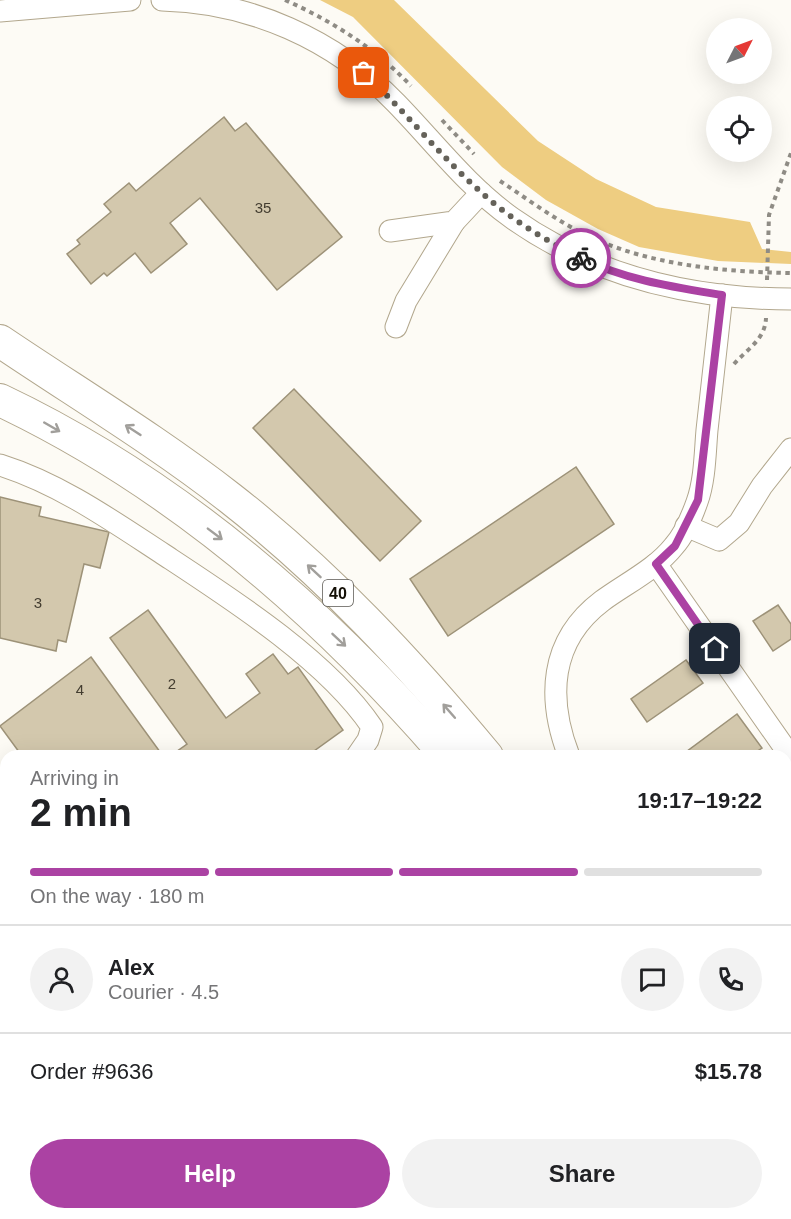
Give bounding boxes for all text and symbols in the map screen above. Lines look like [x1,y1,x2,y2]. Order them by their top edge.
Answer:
north arrow [706,18,772,84]
map controls [706,18,772,162]
pin [338,47,389,98]
icon: bag [347,56,380,89]
button: locate [706,96,772,162]
house number: 35 [255,199,271,216]
courier [551,228,611,288]
icon: bike [565,242,598,275]
one-way arrow [43,422,60,434]
one-way arrow [125,424,142,436]
one-way arrow [206,528,222,540]
one-way arrow [307,564,322,578]
road number: 40 [323,580,353,606]
house number: 3 [34,594,42,611]
pin [689,623,740,674]
one-way arrow [332,632,347,647]
icon: home [698,632,731,665]
house number: 2 [168,675,176,692]
house number: 4 [76,681,84,698]
one-way arrow [442,704,456,719]
text: Arriving in [30,767,119,789]
text: 19:17–19:22 [637,788,762,813]
text: 2 min [30,791,132,834]
text: On the way · 180 m [30,885,205,907]
button: person [30,948,93,1011]
button: chat [621,948,684,1011]
button: phone [699,948,762,1011]
text: Alex [108,955,154,980]
text: Courier · 4.5 [108,981,219,1003]
text: Order #9636 [30,1059,154,1084]
text: $15.78 [695,1059,762,1084]
button: Help [30,1139,390,1208]
button: Share [402,1139,762,1208]

